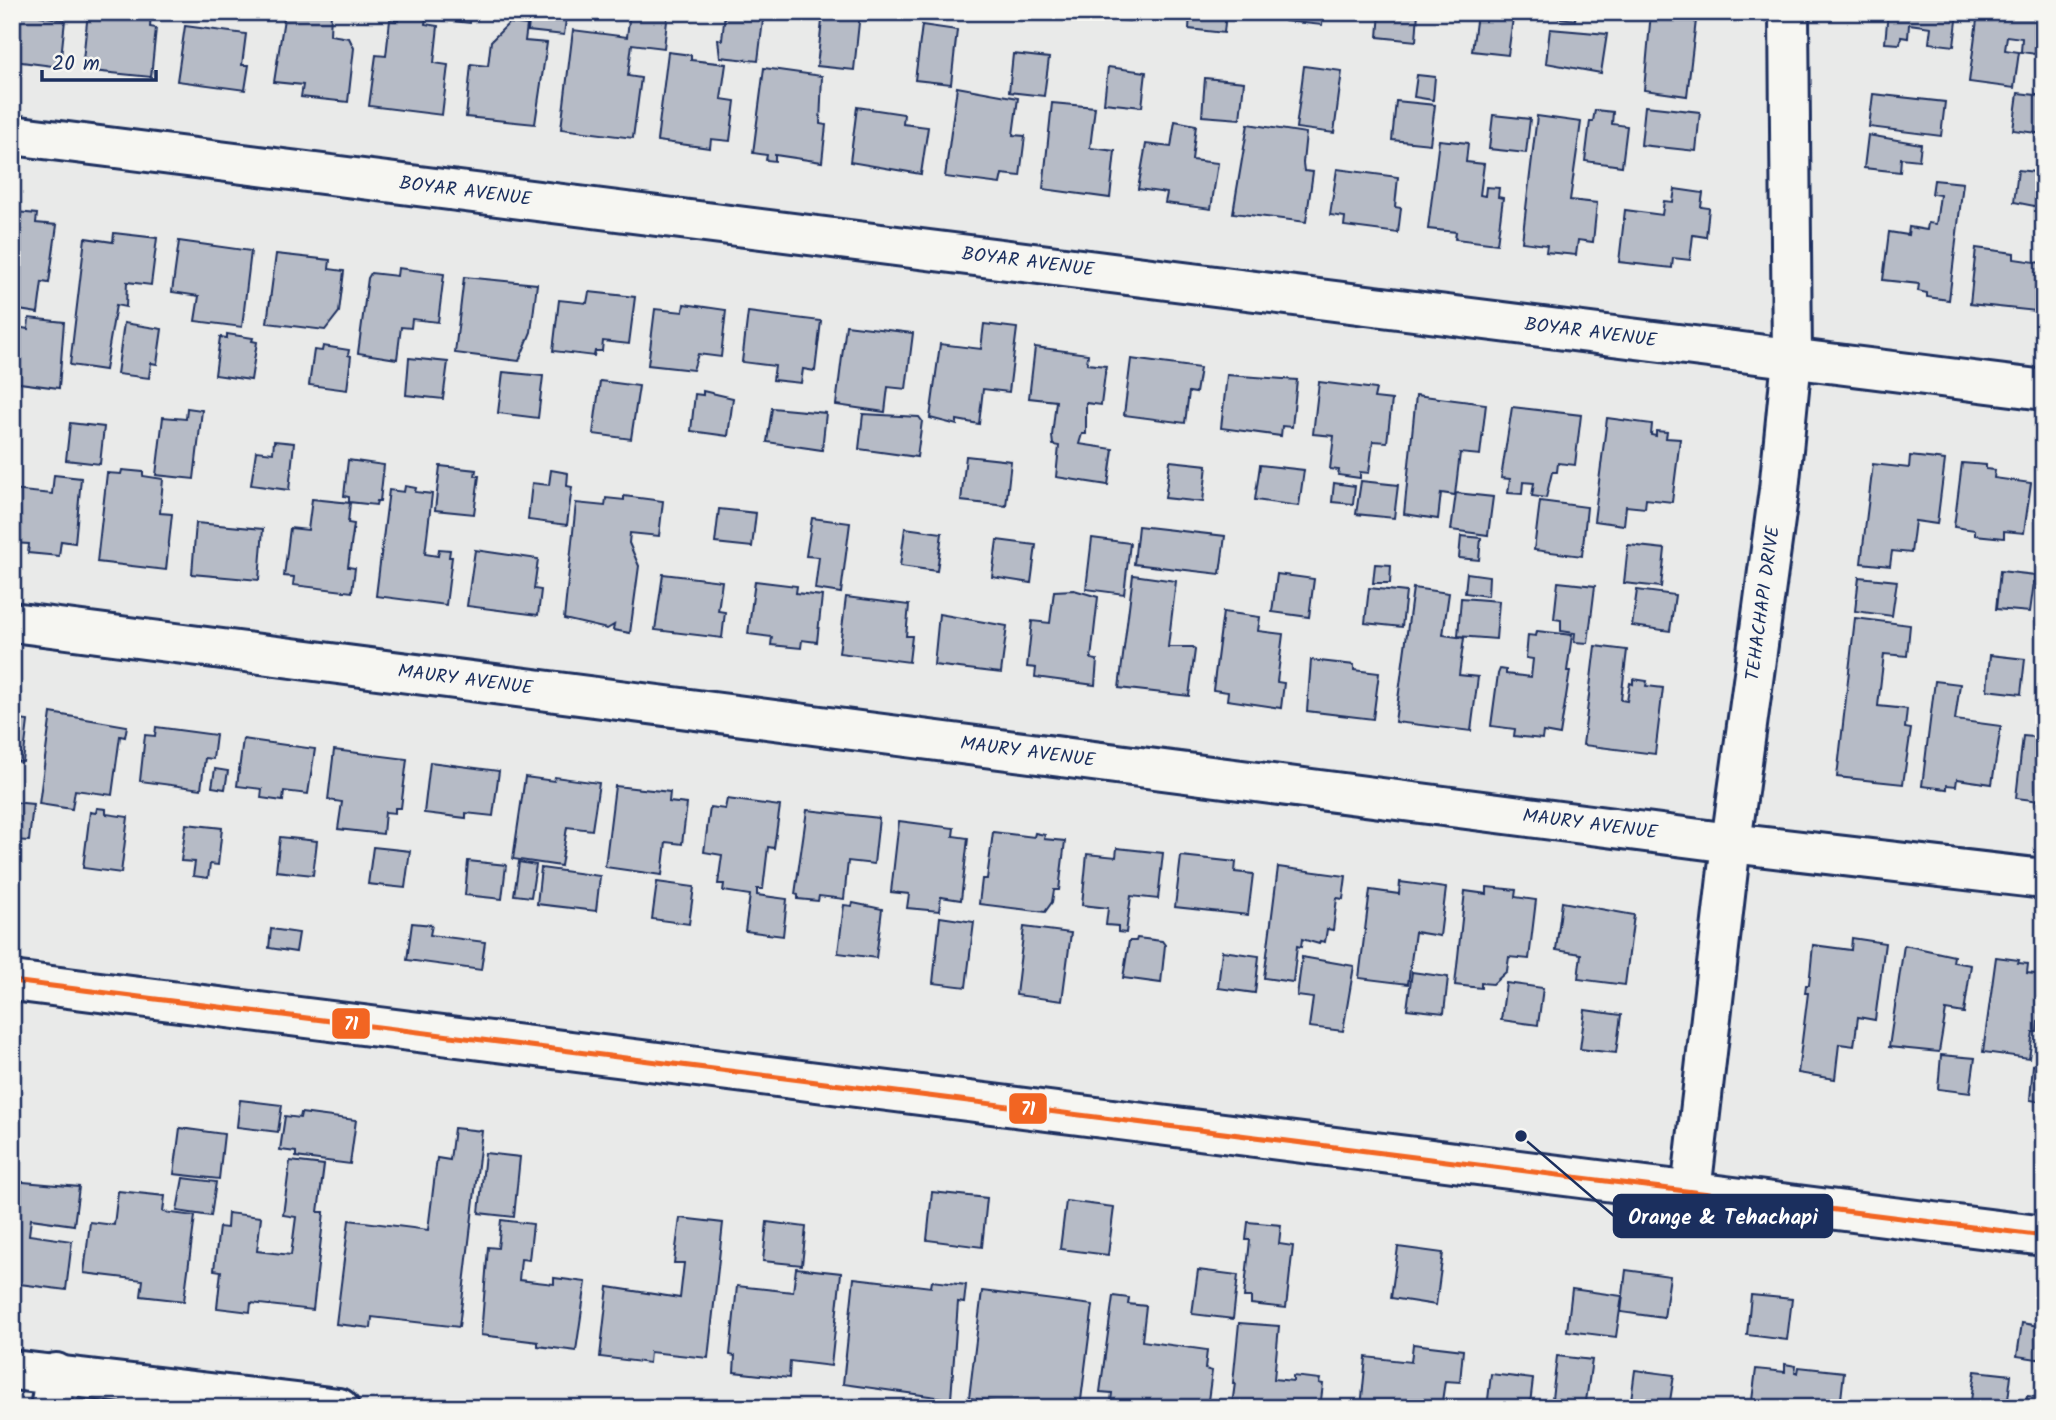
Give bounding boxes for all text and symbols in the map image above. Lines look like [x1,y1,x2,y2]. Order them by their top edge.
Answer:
scale bar [42,38,156,82]
text: 20 m [52,48,100,81]
street label: BOYAR AVENUE [398,169,534,215]
street label: BOYAR AVENUE [960,239,1097,286]
street label: BOYAR AVENUE [1523,310,1659,356]
street label: TEHACHAPI DRIVE [1738,523,1789,683]
street label: MAURY AVENUE [396,657,535,704]
street label: MAURY AVENUE [958,729,1098,776]
street label: MAURY AVENUE [1521,801,1660,849]
line badge: 71 [331,1007,371,1040]
text: 71 [344,1010,359,1040]
line badge: 71 [1008,1092,1048,1125]
text: 71 [1021,1095,1036,1125]
callout: Orange & Tehachapi [1614,1195,1832,1237]
text: Orange & Tehachapi [1628,1202,1818,1235]

